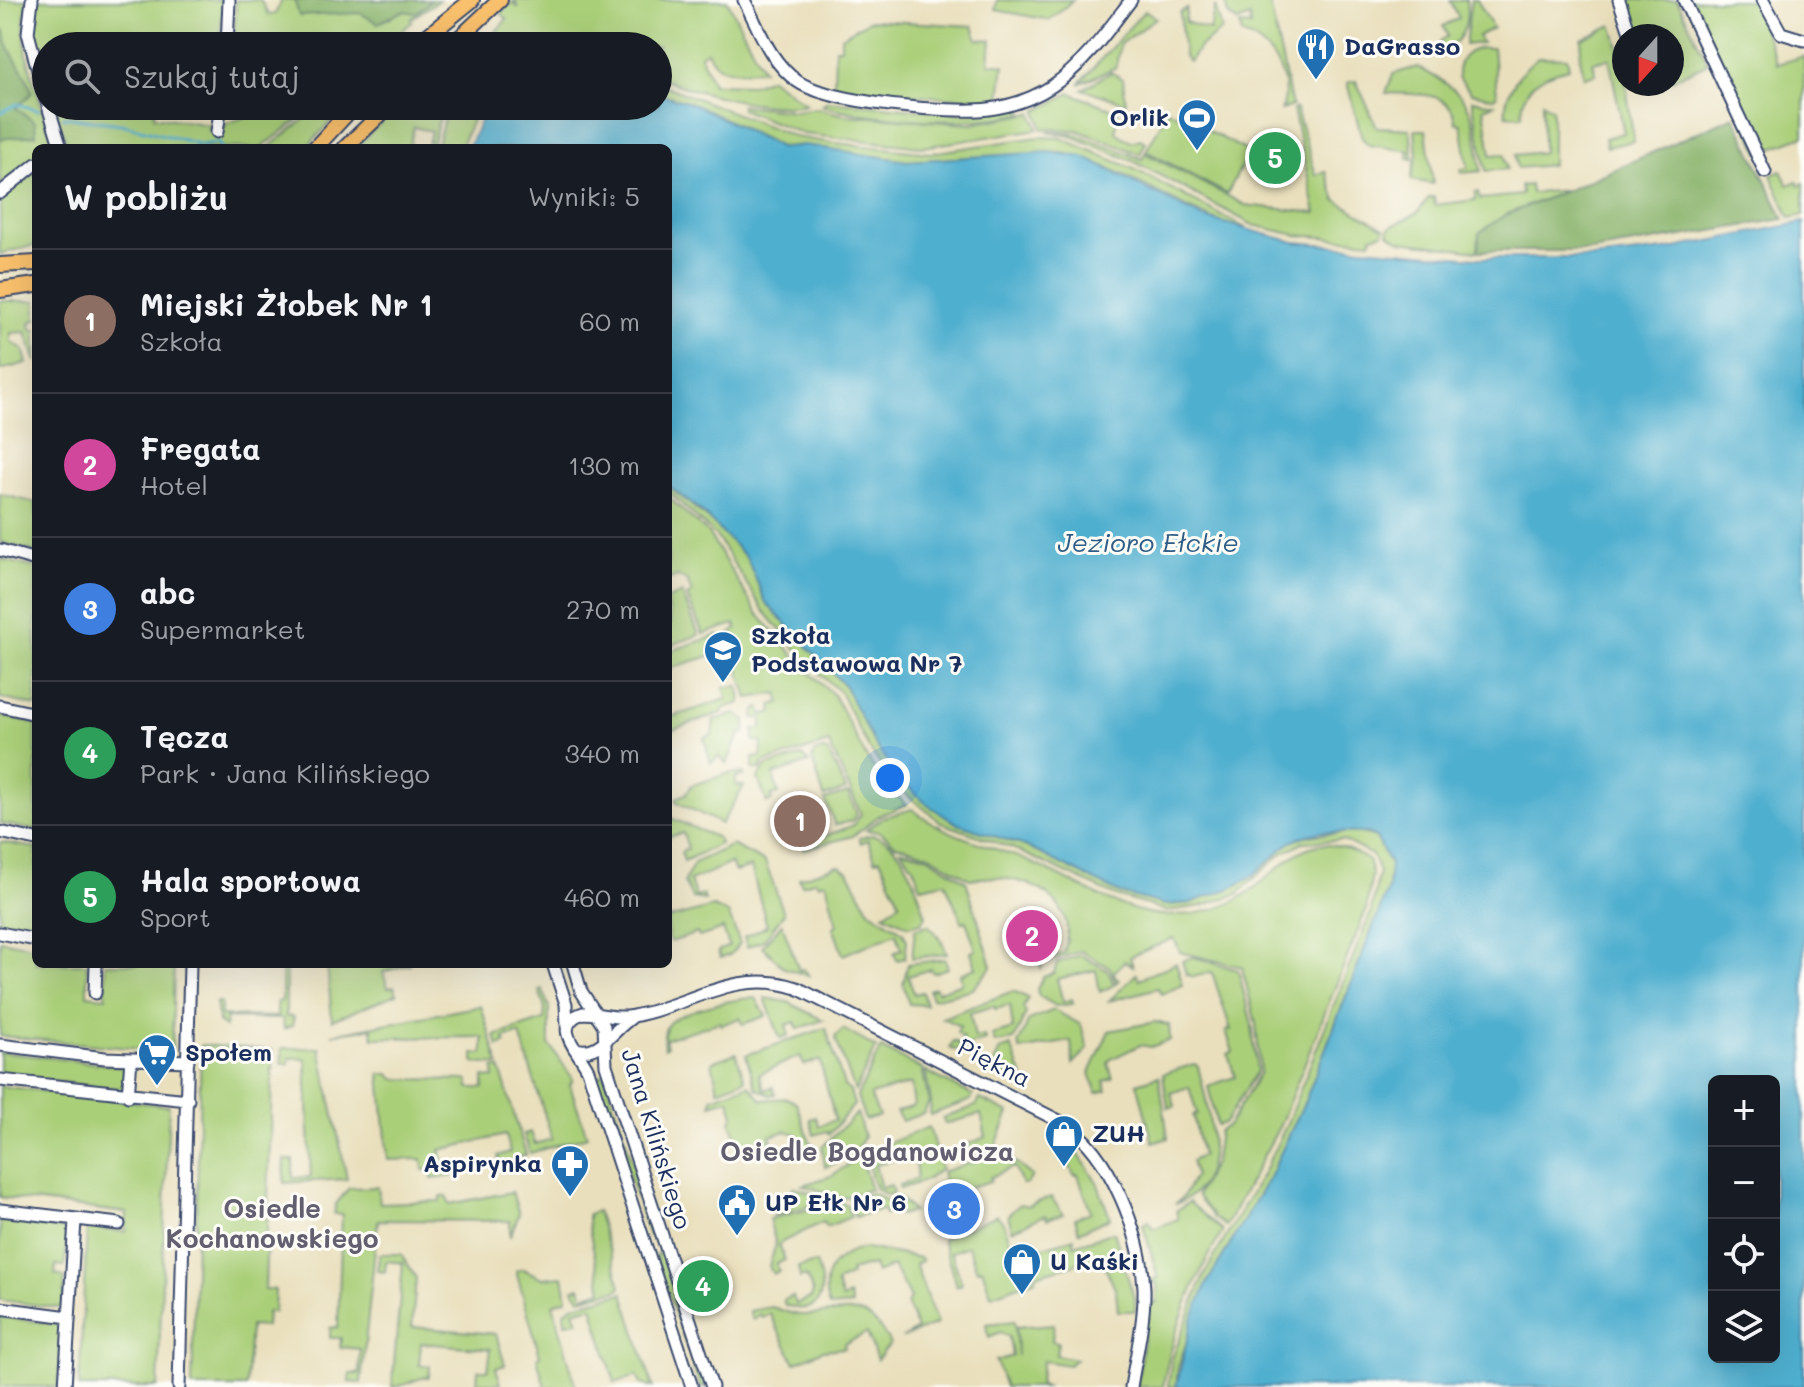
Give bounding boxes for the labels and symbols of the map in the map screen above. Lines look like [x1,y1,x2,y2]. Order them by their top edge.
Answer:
north arrow [1612,24,1684,96]
restaurant icon: DaGrasso [1295,26,1337,81]
place label: DaGrasso [1344,30,1460,61]
sports icon: Orlik [1176,97,1218,152]
place label: Orlik [1109,101,1169,132]
pin: 5 [1249,128,1301,188]
water label: Jezioro Ełckie [1057,525,1239,559]
place label: Szkoła Podstawowa Nr 7 [751,619,962,678]
school or university icon: Szkoła Podstawowa Nr 7 [702,629,744,684]
your location [870,758,910,798]
pin: 1 [774,791,826,851]
pin: 2 [1006,906,1058,966]
street label: Piękna [953,1030,1036,1093]
supermarket icon: Społem [136,1032,178,1087]
place label: Społem [185,1036,272,1067]
street label: Jana Kilińskiego [615,1044,700,1233]
shop icon: ZUH [1043,1113,1085,1168]
place label: ZUH [1092,1117,1145,1148]
district label: Osiedle Bogdanowicza [720,1134,1014,1168]
pharmacy icon: Aspirynka [549,1143,591,1198]
place label: Aspirynka [423,1147,542,1178]
pin: 3 [928,1179,980,1239]
public building icon: UP Ełk Nr 6 [716,1182,758,1237]
place label: UP Ełk Nr 6 [765,1186,906,1217]
district label: Osiedle Kochanowskiego [166,1191,378,1255]
shop icon: U Kaśki [1001,1241,1043,1296]
place label: U Kaśki [1050,1245,1139,1276]
pin: 4 [677,1256,729,1316]

